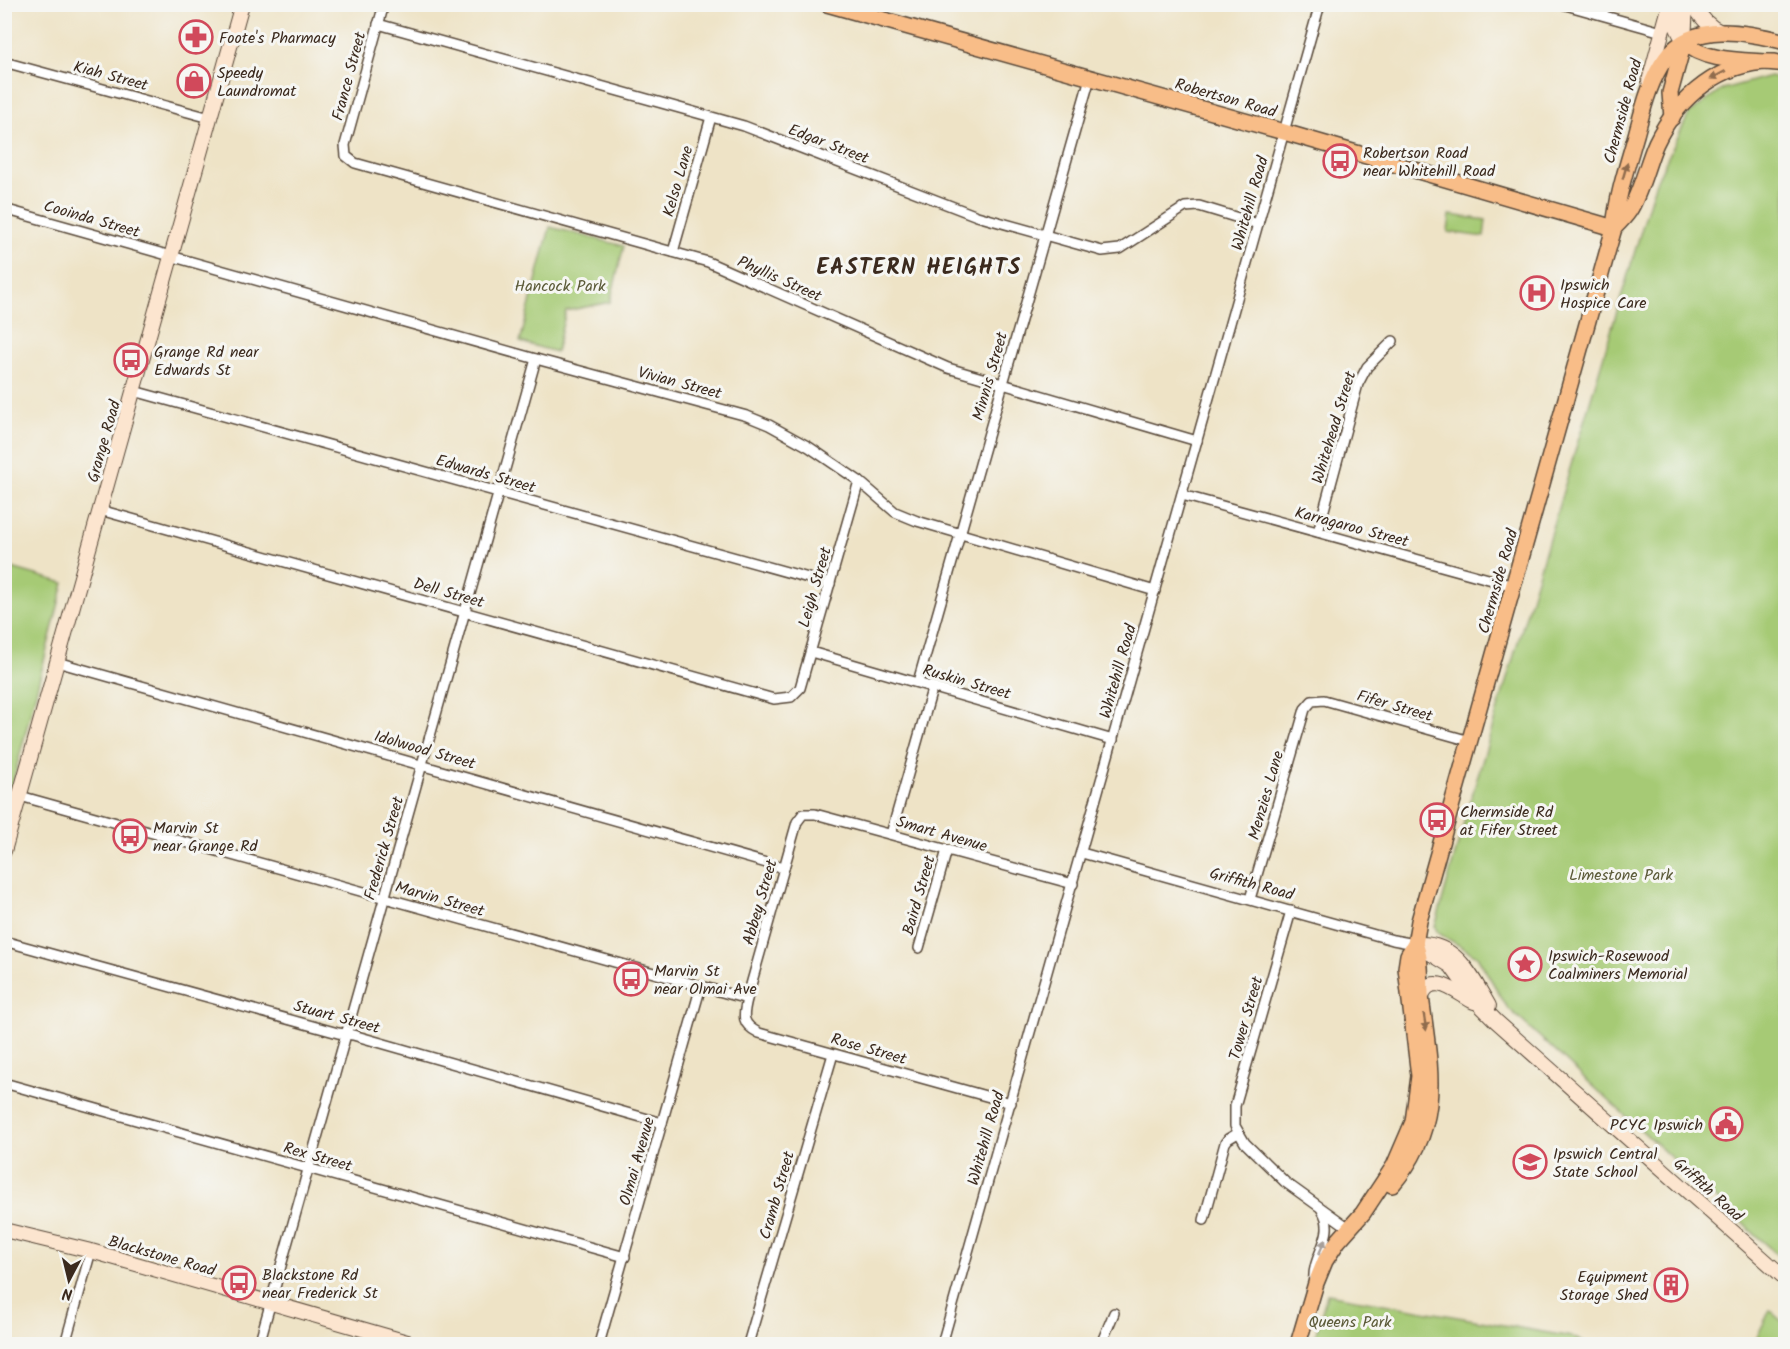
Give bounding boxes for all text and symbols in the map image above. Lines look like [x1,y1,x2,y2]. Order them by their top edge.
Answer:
pharmacy icon: Foote's Pharmacy [178,19,214,55]
place label: Foote's Pharmacy [219,26,336,51]
street label: France Street [326,28,374,124]
street label: Kiah Street [71,54,151,99]
street label: Chermside Road [1597,55,1650,167]
place label: Speedy Laundromat [217,61,297,104]
shop icon: Speedy Laundromat [176,63,212,99]
one-way arrow [1710,71,1727,80]
street label: Robertson Road [1172,72,1280,125]
street label: Edgar Street [784,118,873,172]
place label: Robertson Road near Whitehill Road [1363,141,1496,184]
street label: Kelso Lane [656,143,701,220]
bus stop icon: Robertson Road near Whitehill Road [1322,143,1358,179]
street label: Whitehill Road [1225,152,1276,253]
one-way arrow [1621,162,1630,180]
street label: Cooinda Street [41,194,143,245]
street label: Phyllis Street [733,250,826,309]
district label: EASTERN HEIGHTS [816,251,1022,286]
place label: Ipswich Hospice Care [1560,273,1647,316]
park label: Hancock Park [514,274,606,299]
hospital icon: Ipswich Hospice Care [1519,275,1555,311]
street label: Minnis Street [966,328,1015,424]
place label: Grange Rd near Edwards St [154,340,260,383]
bus stop icon: Grange Rd near Edwards St [113,342,149,378]
street label: Vivian Street [635,360,725,407]
street label: Whitehead Street [1305,367,1364,487]
street label: Grange Road [81,396,128,485]
street label: Edwards Street [433,448,539,501]
street label: Karragaroo Street [1292,500,1412,555]
street label: Chermside Road [1472,525,1526,637]
street label: Leigh Street [792,543,839,631]
street label: Dell Street [410,571,488,616]
street label: Whitehill Road [1093,620,1144,721]
street label: Ruskin Street [920,658,1014,707]
street label: Fifer Street [1354,684,1436,729]
street label: Idolwood Street [371,724,479,777]
street label: Menzies Lane [1242,748,1291,843]
street label: Frederick Street [358,793,411,903]
place label: Chermside Rd at Fifer Street [1460,800,1559,843]
bus stop icon: Chermside Rd at Fifer Street [1419,802,1455,838]
street label: Smart Avenue [893,810,990,859]
place label: Marvin St near Grange Rd [153,816,259,859]
bus stop icon: Marvin St near Grange Rd [112,818,148,854]
street label: Baird Street [896,852,943,938]
street label: Abbey Street [736,856,785,948]
street label: Griffith Road [1207,861,1298,908]
park label: Limestone Park [1569,863,1673,888]
street label: Marvin Street [392,875,488,924]
place label: Ipswich-Rosewood Coalminers Memorial [1548,944,1687,987]
place icon: Ipswich-Rosewood Coalminers Memorial [1507,946,1543,982]
place label: Marvin St near Olmai Ave [654,959,757,1002]
bus stop icon: Marvin St near Olmai Ave [613,961,649,997]
street label: Tower Street [1223,973,1271,1063]
street label: Stuart Street [291,994,383,1041]
one-way arrow [1420,1013,1429,1032]
street label: Rose Street [828,1027,910,1072]
street label: Whitehill Road [961,1087,1012,1188]
public building icon: PCYC Ipswich [1708,1106,1744,1142]
place label: PCYC Ipswich [1610,1113,1703,1138]
street label: Olmai Avenue [613,1114,662,1209]
street label: Rex Street [280,1136,356,1179]
place label: Ipswich Central State School [1553,1142,1657,1185]
school or university icon: Ipswich Central State School [1512,1144,1548,1180]
street label: Cramb Street [753,1148,802,1242]
street label: Griffith Road [1667,1152,1749,1229]
street label: Blackstone Road [105,1229,219,1284]
one-way arrow [1317,1237,1327,1255]
north arrow [39,1250,99,1310]
place label: Blackstone Rd near Frederick St [262,1263,379,1306]
bus stop icon: Blackstone Rd near Frederick St [221,1265,257,1301]
place label: Equipment Storage Shed [1560,1265,1649,1308]
building icon: Equipment Storage Shed [1653,1267,1689,1303]
text: N [61,1280,74,1306]
park label: Queens Park [1308,1310,1392,1335]

